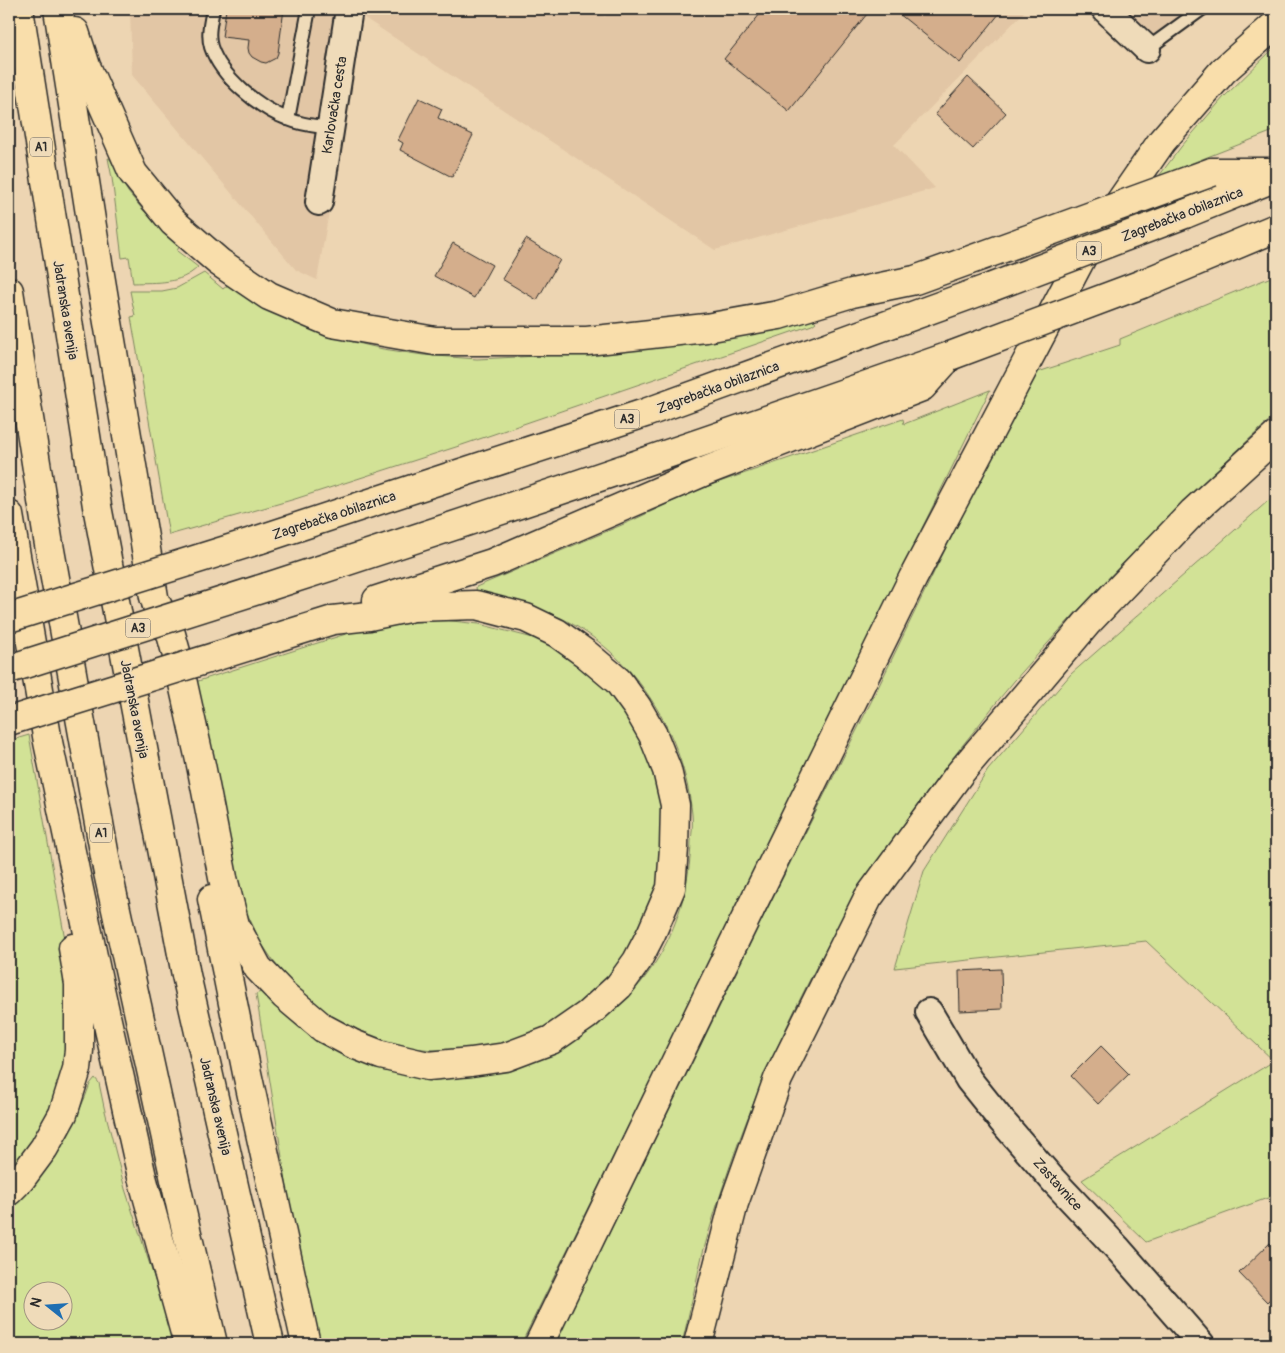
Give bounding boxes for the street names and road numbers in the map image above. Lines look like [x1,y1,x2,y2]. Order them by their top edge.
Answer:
street label: Karlovačka cesta [318,55,351,155]
road number: A1 [30,138,52,156]
street label: Zagrebačka obilaznica [1119,183,1245,245]
road number: A3 [1076,242,1102,260]
street label: Jadranska avenija [49,259,82,361]
street label: Zagrebačka obilaznica [655,357,782,417]
road number: A3 [614,409,640,428]
street label: Zagrebačka obilaznica [270,487,398,543]
road number: A3 [126,618,150,638]
street label: Jadranska avenija [117,658,152,760]
road number: A1 [90,824,112,842]
street label: Jadranska avenija [196,1055,235,1157]
street label: Zastavnice [1029,1154,1086,1214]

